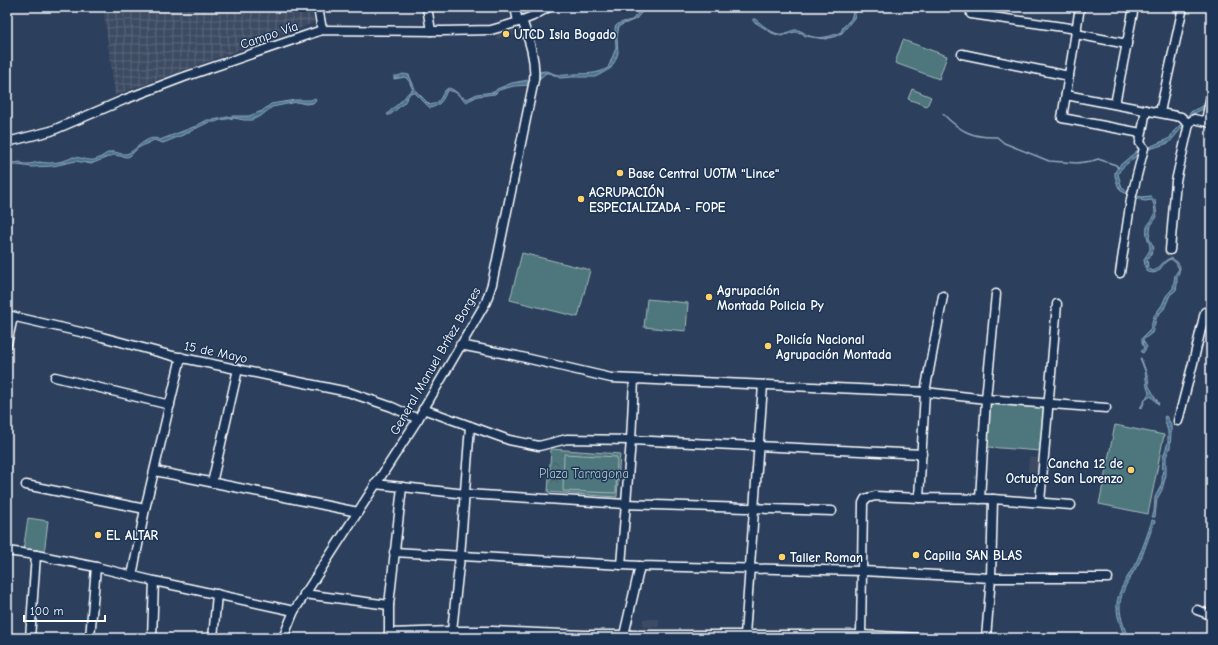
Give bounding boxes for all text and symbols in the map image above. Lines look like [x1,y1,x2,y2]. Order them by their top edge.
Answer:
street label: Campo Vía [238,18,300,52]
place label: UTCD Isla Bogado [514,27,617,42]
marker: UTCD Isla Bogado [501,29,511,39]
place label: Base Central UOTM "Lince" [628,166,779,181]
marker: Base Central UOTM "Lince" [615,168,625,178]
place label: AGRUPACIÓN ESPECIALIZADA - FOPE [589,184,726,215]
marker: AGRUPACIÓN ESPECIALIZADA - FOPE [576,194,586,204]
place label: Agrupación Montada Policia Py [717,283,824,313]
street label: General Manuel Brítez Borges [387,284,483,438]
marker: Agrupación Montada Policia Py [704,292,714,302]
place label: Policía Nacional Agrupación Montada [776,332,892,362]
street label: 15 de Mayo [183,338,249,366]
marker: Policía Nacional Agrupación Montada [763,341,773,351]
place label: Cancha 12 de Octubre San Lorenzo [1006,456,1124,486]
marker: Cancha 12 de Octubre San Lorenzo [1126,465,1136,475]
park label: Plaza Tarragona [539,466,629,481]
place label: EL ALTAR [106,528,159,543]
marker: EL ALTAR [93,530,103,540]
place label: Capilla SAN BLAS [924,548,1022,563]
place label: Taller Roman [790,550,863,565]
marker: Capilla SAN BLAS [911,550,921,560]
marker: Taller Roman [777,552,787,562]
scale bar [24,597,105,623]
text: 100 m [30,604,63,618]

